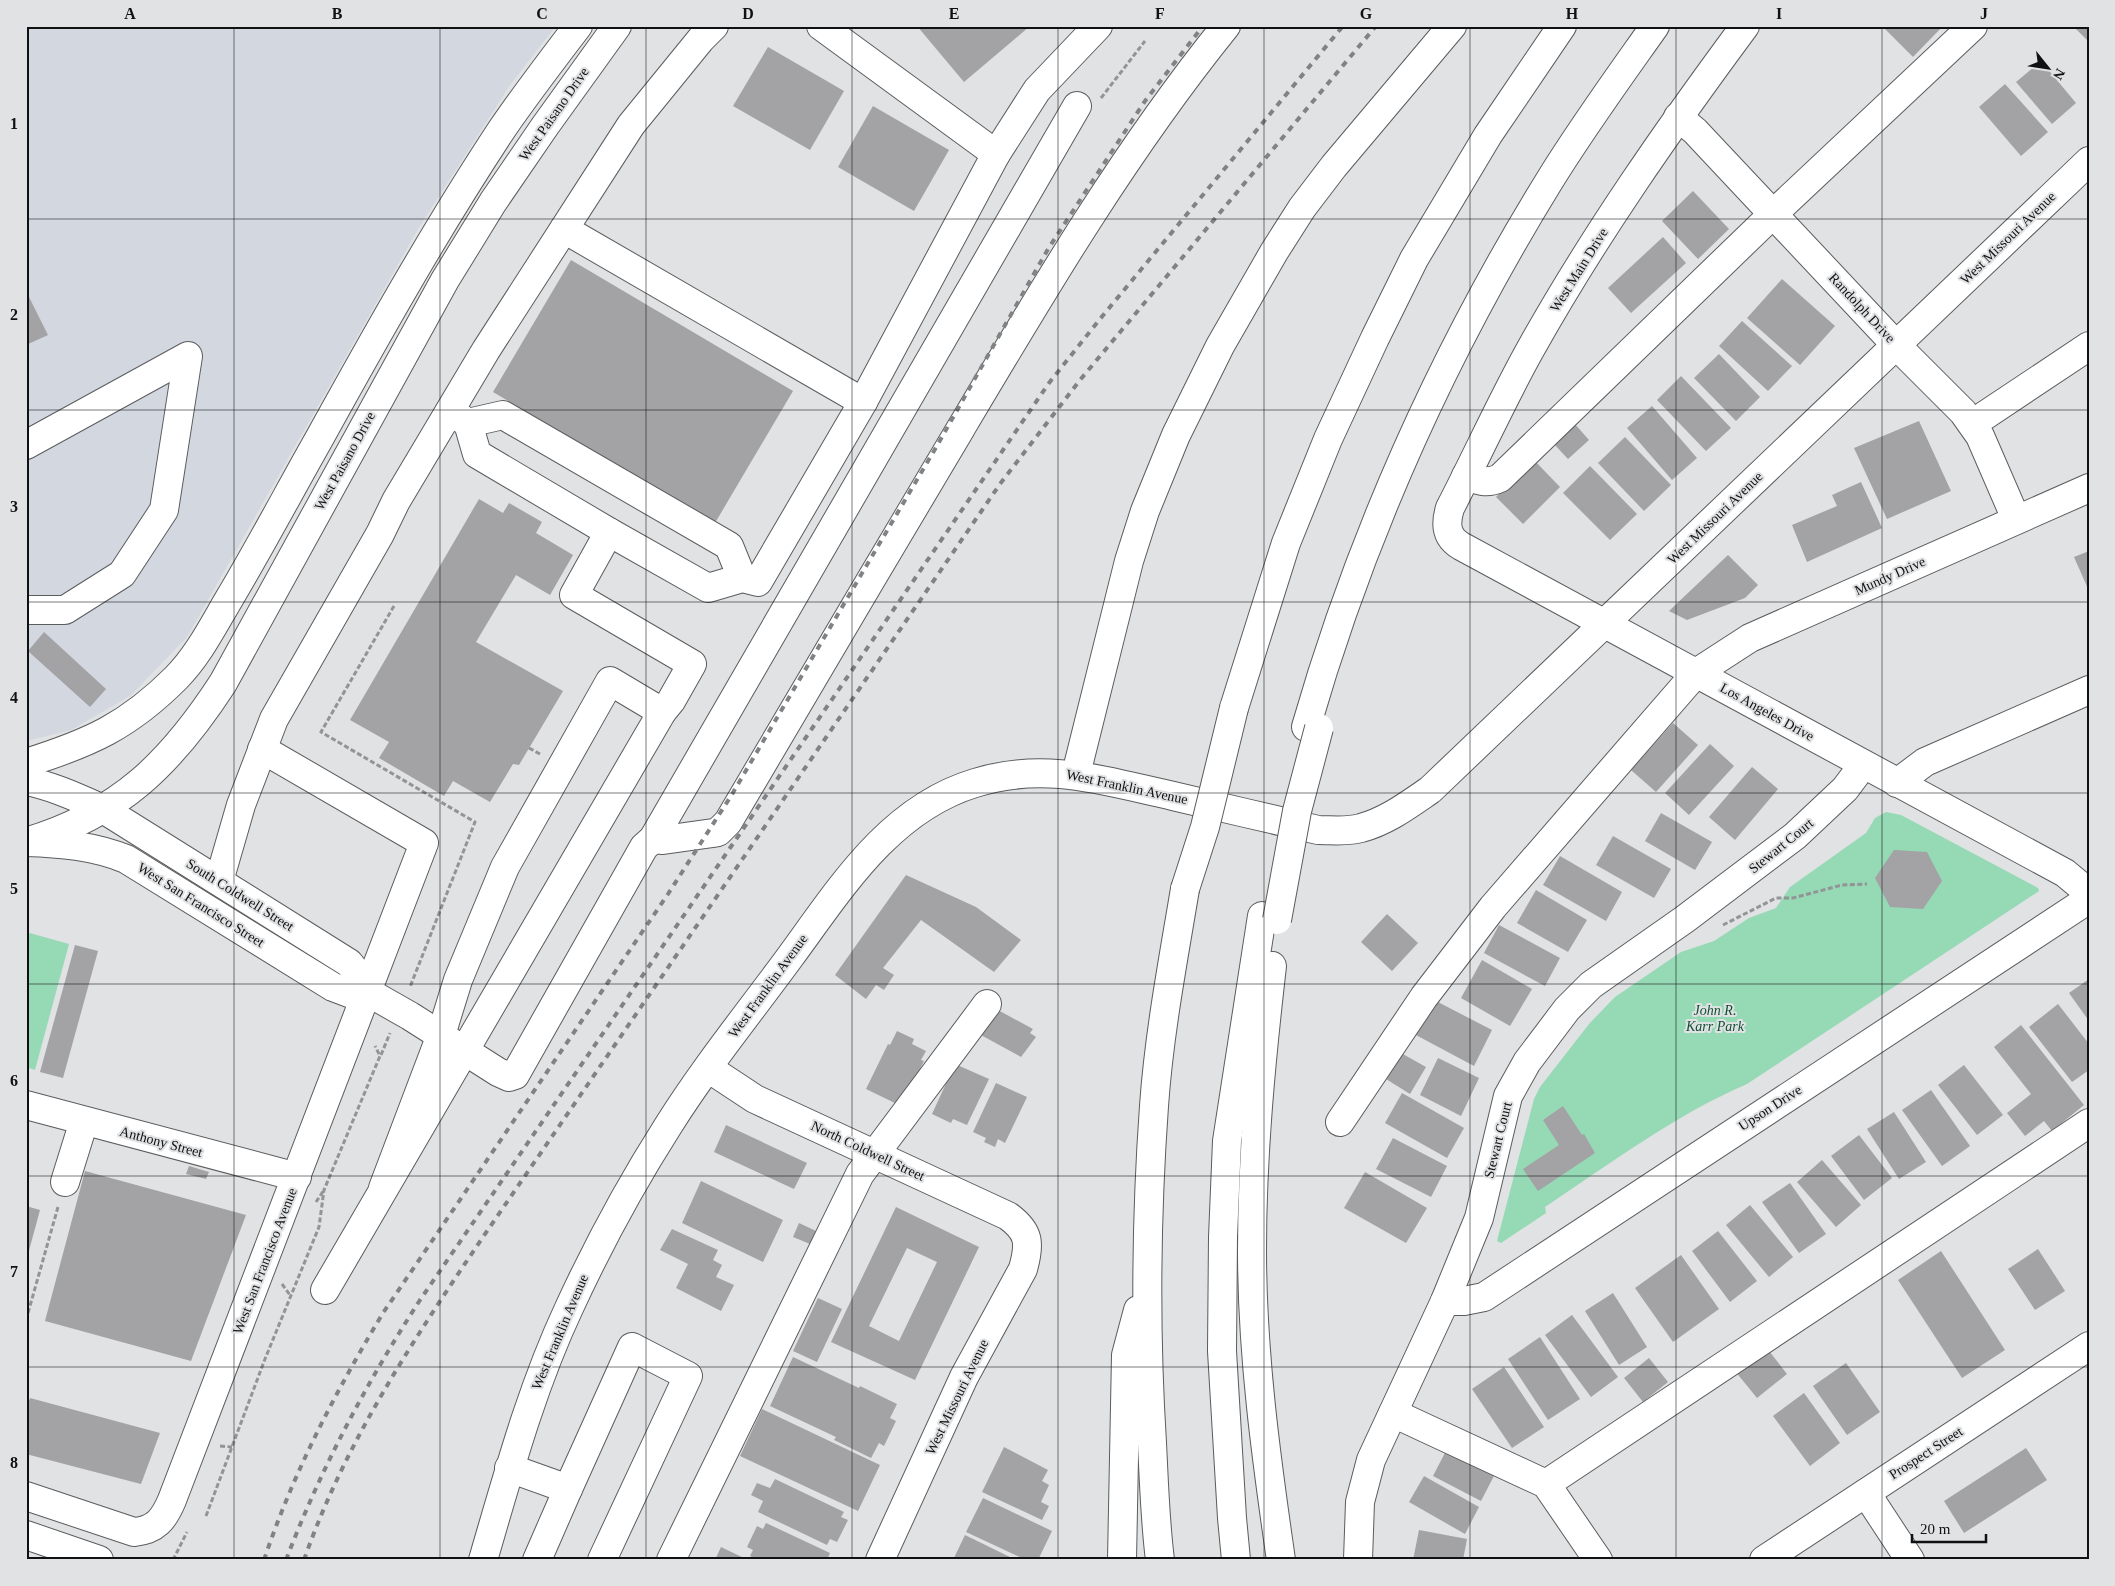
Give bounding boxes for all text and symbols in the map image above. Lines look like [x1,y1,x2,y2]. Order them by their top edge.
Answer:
text: A [124,5,136,22]
text: B [332,5,343,22]
text: C [536,5,548,22]
text: D [742,5,754,22]
text: E [949,5,959,22]
text: F [1155,5,1165,22]
text: G [1360,5,1373,22]
text: H [1566,5,1579,22]
text: I [1776,5,1782,22]
text: J [1980,5,1988,22]
north arrow [2022,42,2072,92]
street label: West Paisano Drive [516,65,592,163]
text: N [2050,66,2068,82]
text: 1 [10,115,18,132]
street label: West Missouri Avenue [1957,189,2059,287]
street label: West Main Drive [1547,225,1611,315]
street label: Randolph Drive [1826,270,1898,346]
text: 2 [10,306,18,323]
street label: West Paisano Drive [312,409,378,513]
street label: West Missouri Avenue [1664,469,1766,567]
text: 3 [10,498,18,515]
street label: Mundy Drive [1852,554,1928,598]
street label: Los Angeles Drive [1717,680,1817,744]
text: 4 [10,689,18,706]
street label: West Franklin Avenue [1065,767,1189,807]
street label: Stewart Court [1746,816,1816,876]
street label: South Coldwell Street [184,856,296,934]
street label: West San Francisco Street [135,860,267,950]
text: 5 [10,880,18,897]
street label: West Franklin Avenue [726,932,810,1040]
park label: John R. Karr Park [1685,1003,1745,1034]
text: 6 [10,1072,18,1089]
street label: Upson Drive [1736,1082,1804,1134]
street label: Stewart Court [1481,1100,1515,1180]
street label: North Coldwell Street [809,1118,927,1184]
street label: Anthony Street [118,1124,204,1160]
street label: West San Francisco Avenue [230,1186,300,1336]
text: 7 [10,1263,18,1280]
street label: West Franklin Avenue [529,1272,591,1392]
street label: West Missouri Avenue [923,1337,991,1457]
street label: Prospect Street [1887,1424,1966,1482]
text: 8 [10,1454,18,1471]
scale bar [1912,1511,1986,1543]
text: 20 m [1920,1521,1951,1537]

